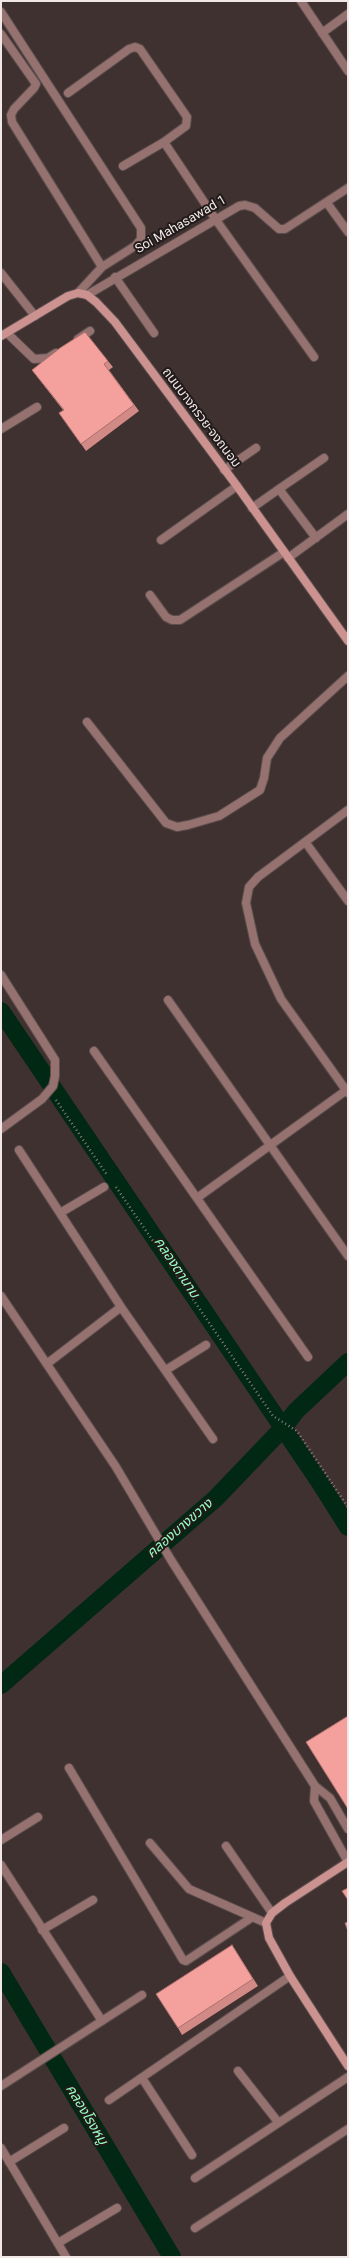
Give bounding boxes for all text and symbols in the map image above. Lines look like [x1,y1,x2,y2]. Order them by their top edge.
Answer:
street label: Soi Mahasawad 1 [133,193,229,257]
street label: ถนนบางกรวย-จงถนอม [158,365,244,471]
water label: คลองตานาม [150,1234,202,1302]
water label: คลองบางขวาง [144,1496,216,1562]
water label: คลองโรงหมู [61,2082,111,2148]

